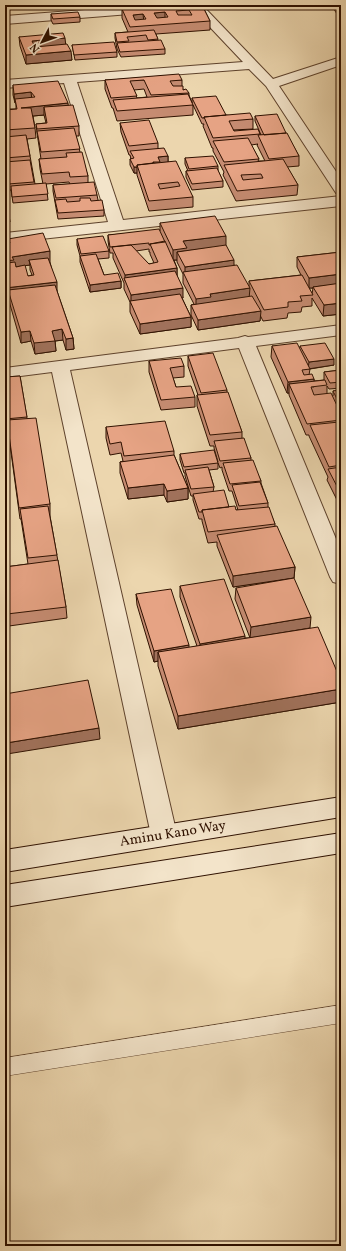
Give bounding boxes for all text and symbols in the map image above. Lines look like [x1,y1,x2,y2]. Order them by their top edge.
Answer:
north arrow [22,22,62,62]
text: N [27,40,44,56]
street label: Aminu Kano Way [118,816,228,852]

